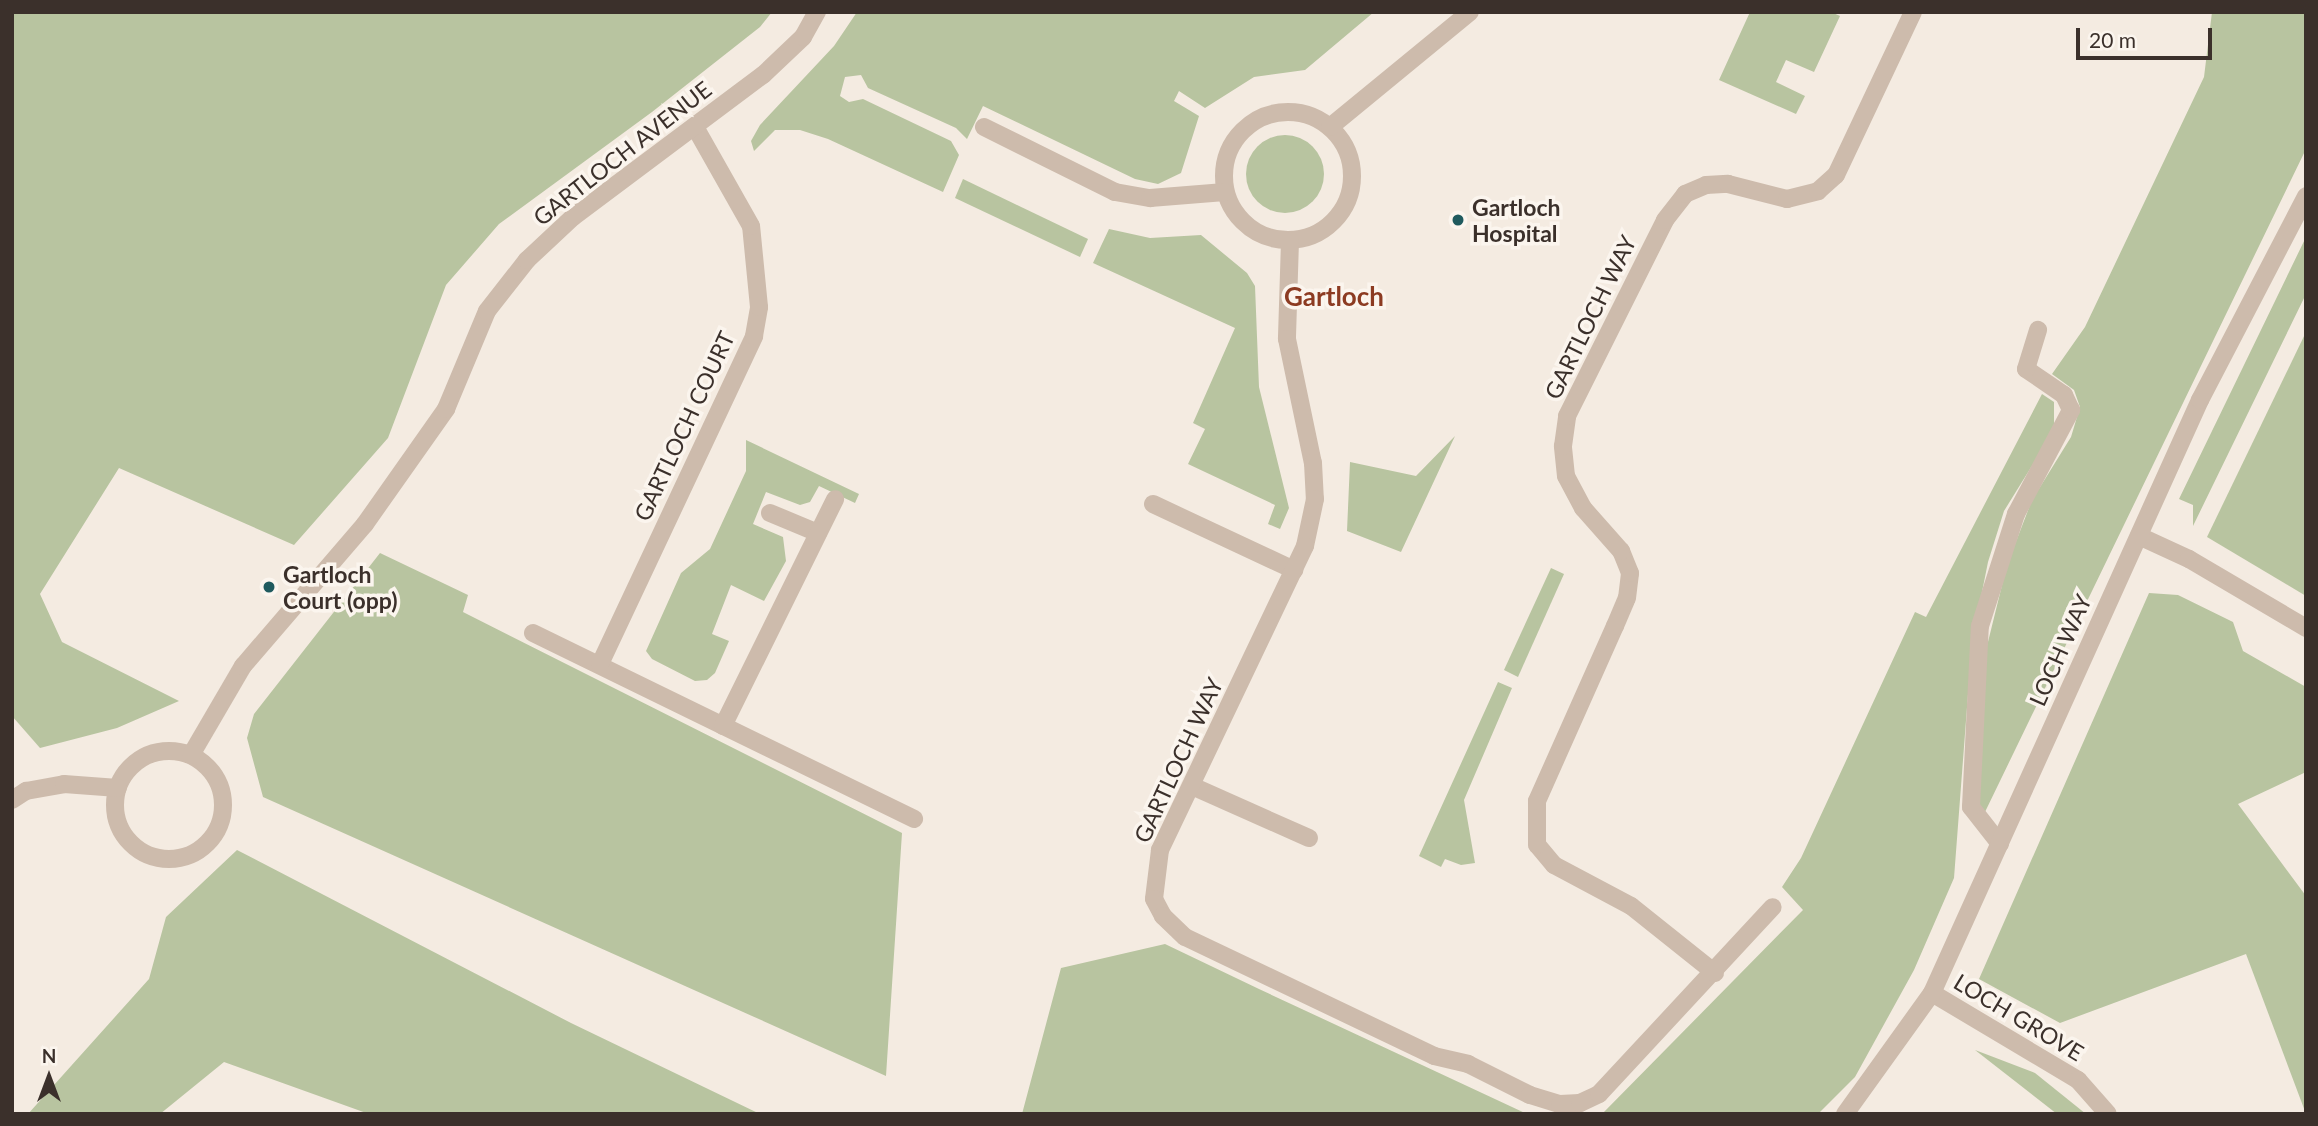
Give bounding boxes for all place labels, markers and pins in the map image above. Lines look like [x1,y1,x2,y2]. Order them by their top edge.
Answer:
place label: Gartloch Hospital [1472,193,1560,247]
marker: Gartloch Hospital [1450,212,1466,228]
place label: Gartloch Court (opp) [283,560,398,614]
marker: Gartloch Court (opp) [261,579,277,595]

